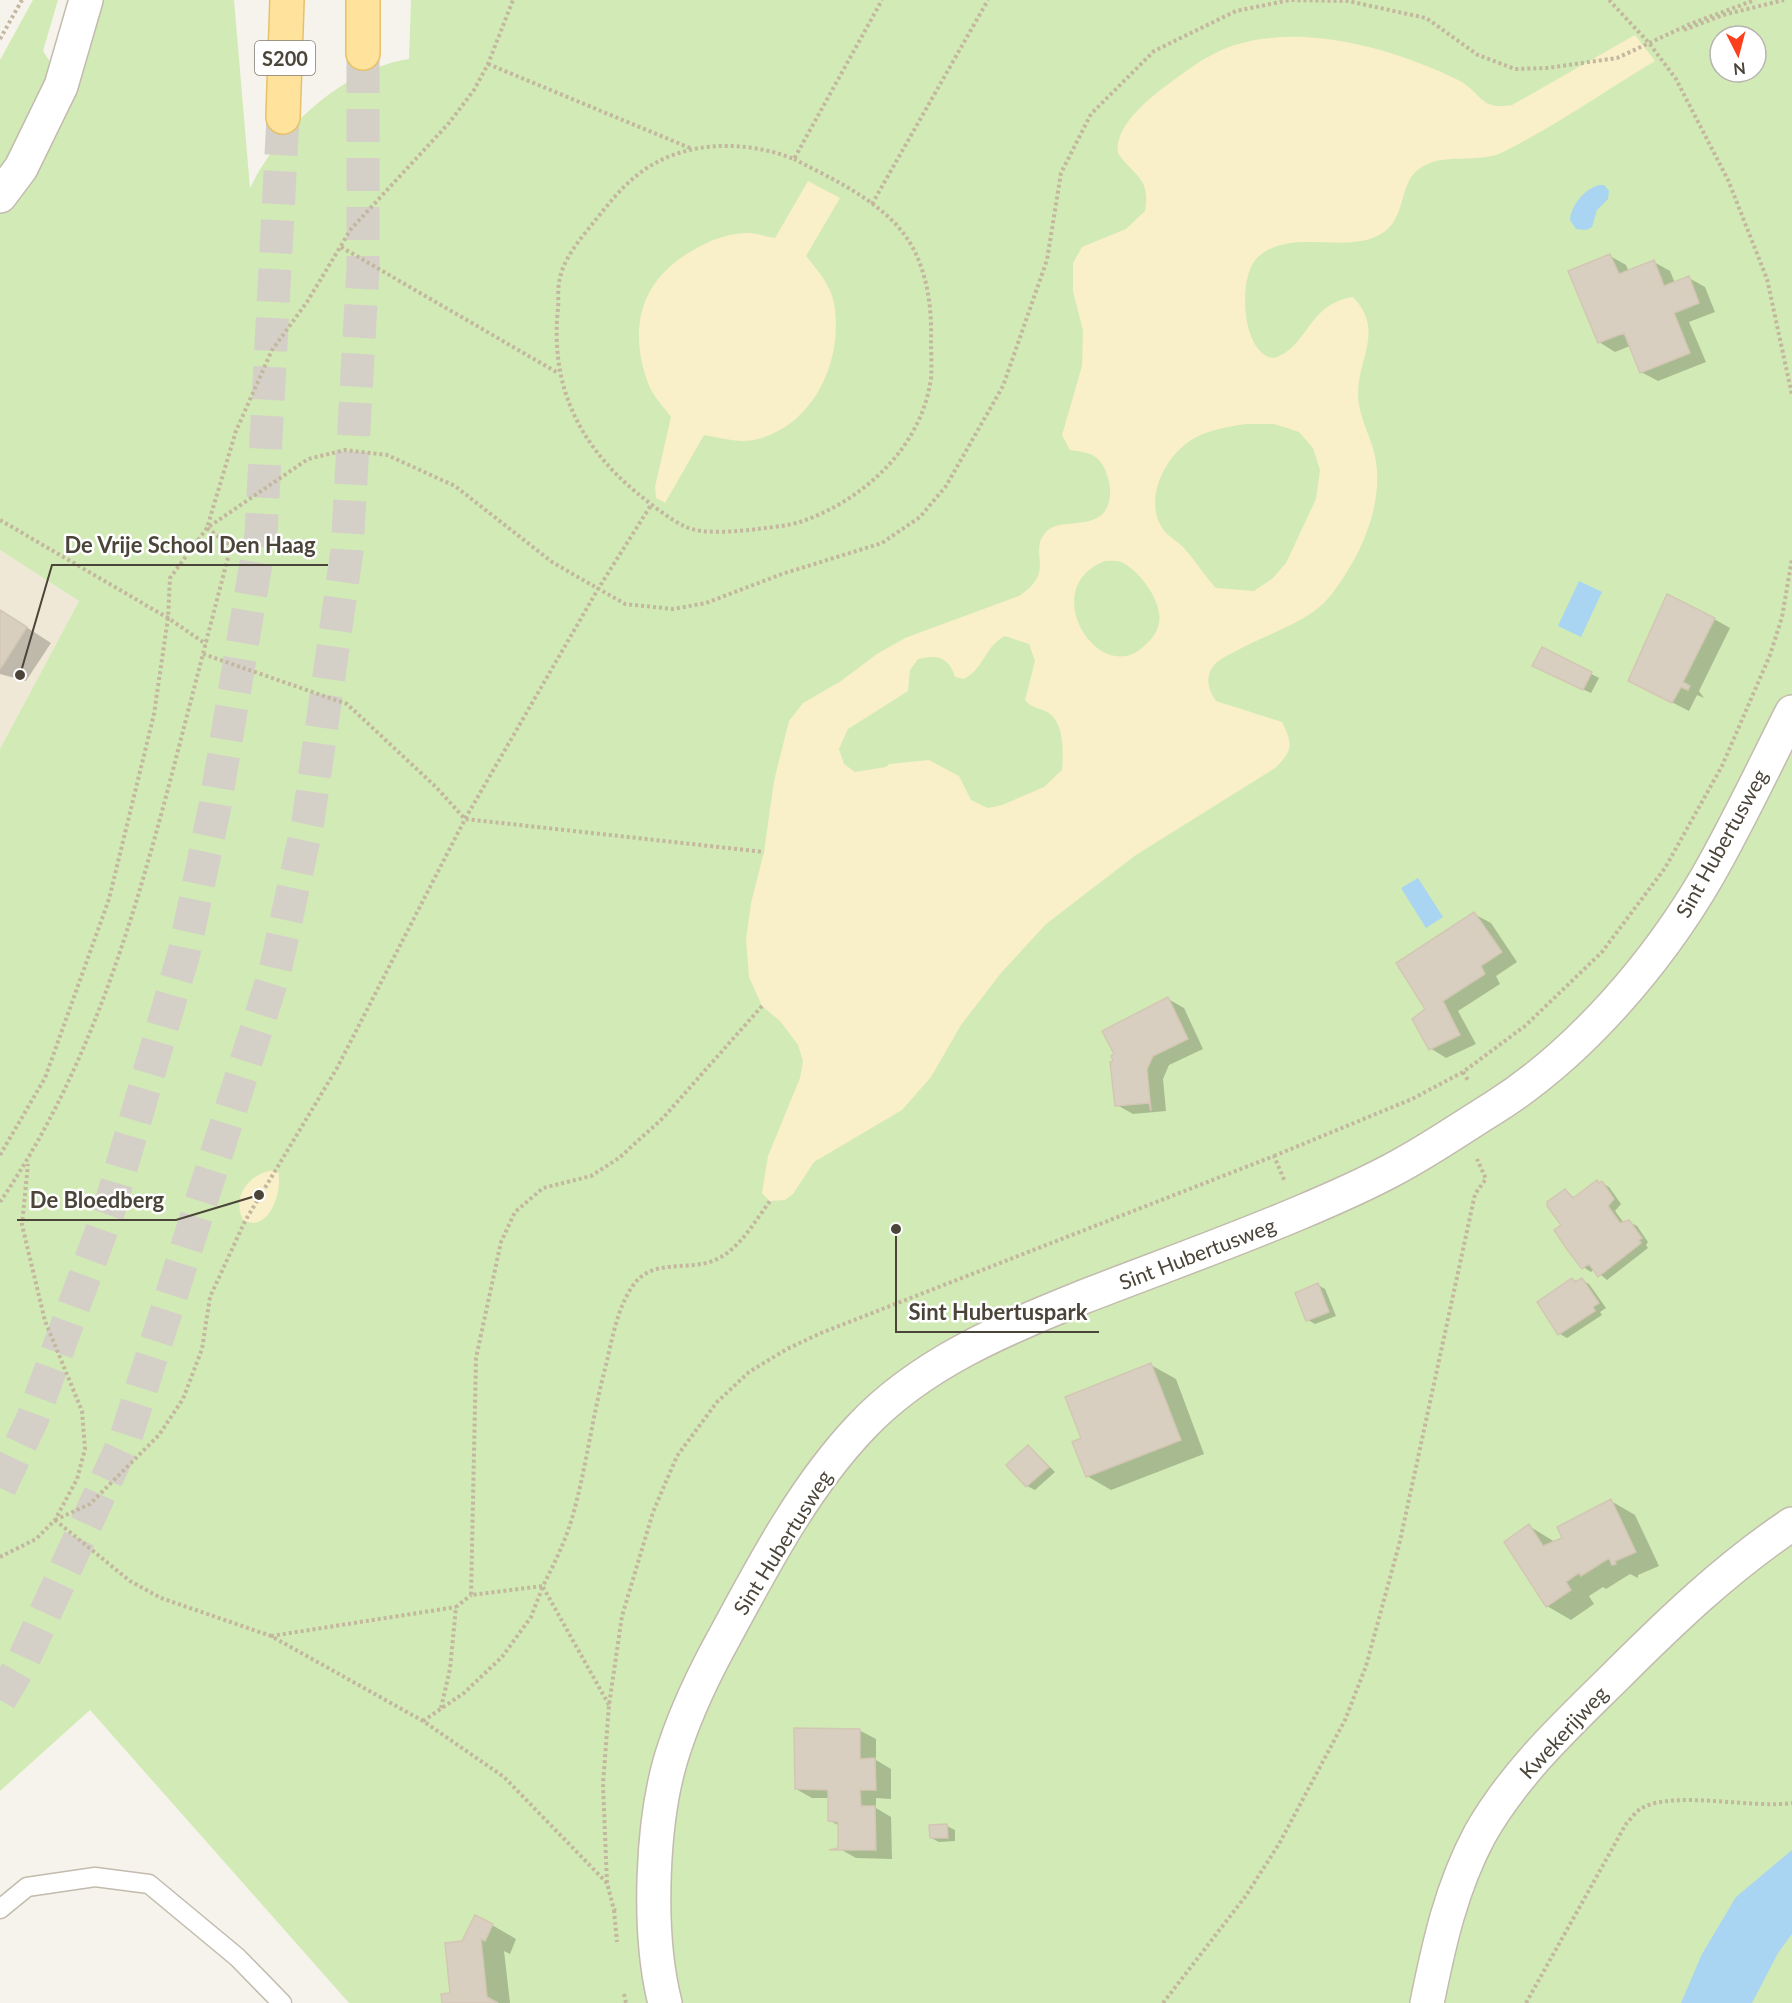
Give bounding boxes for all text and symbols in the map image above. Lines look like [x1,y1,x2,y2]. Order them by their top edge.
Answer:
north arrow [1708,24,1768,84]
road number: S200 [255,41,315,75]
text: N [1732,59,1747,80]
callout: De Vrije School Den Haag [52,525,328,565]
text: De Vrije School Den Haag [64,531,316,558]
street label: Sint Hubertusweg [1670,764,1772,921]
callout: De Bloedberg [17,1180,176,1220]
text: De Bloedberg [30,1186,165,1213]
street label: Sint Hubertusweg [1115,1212,1279,1294]
callout: Sint Hubertuspark [896,1292,1099,1332]
text: Sint Hubertuspark [909,1298,1088,1325]
street label: Sint Hubertusweg [728,1465,837,1619]
street label: Kwekerijweg [1514,1680,1612,1784]

